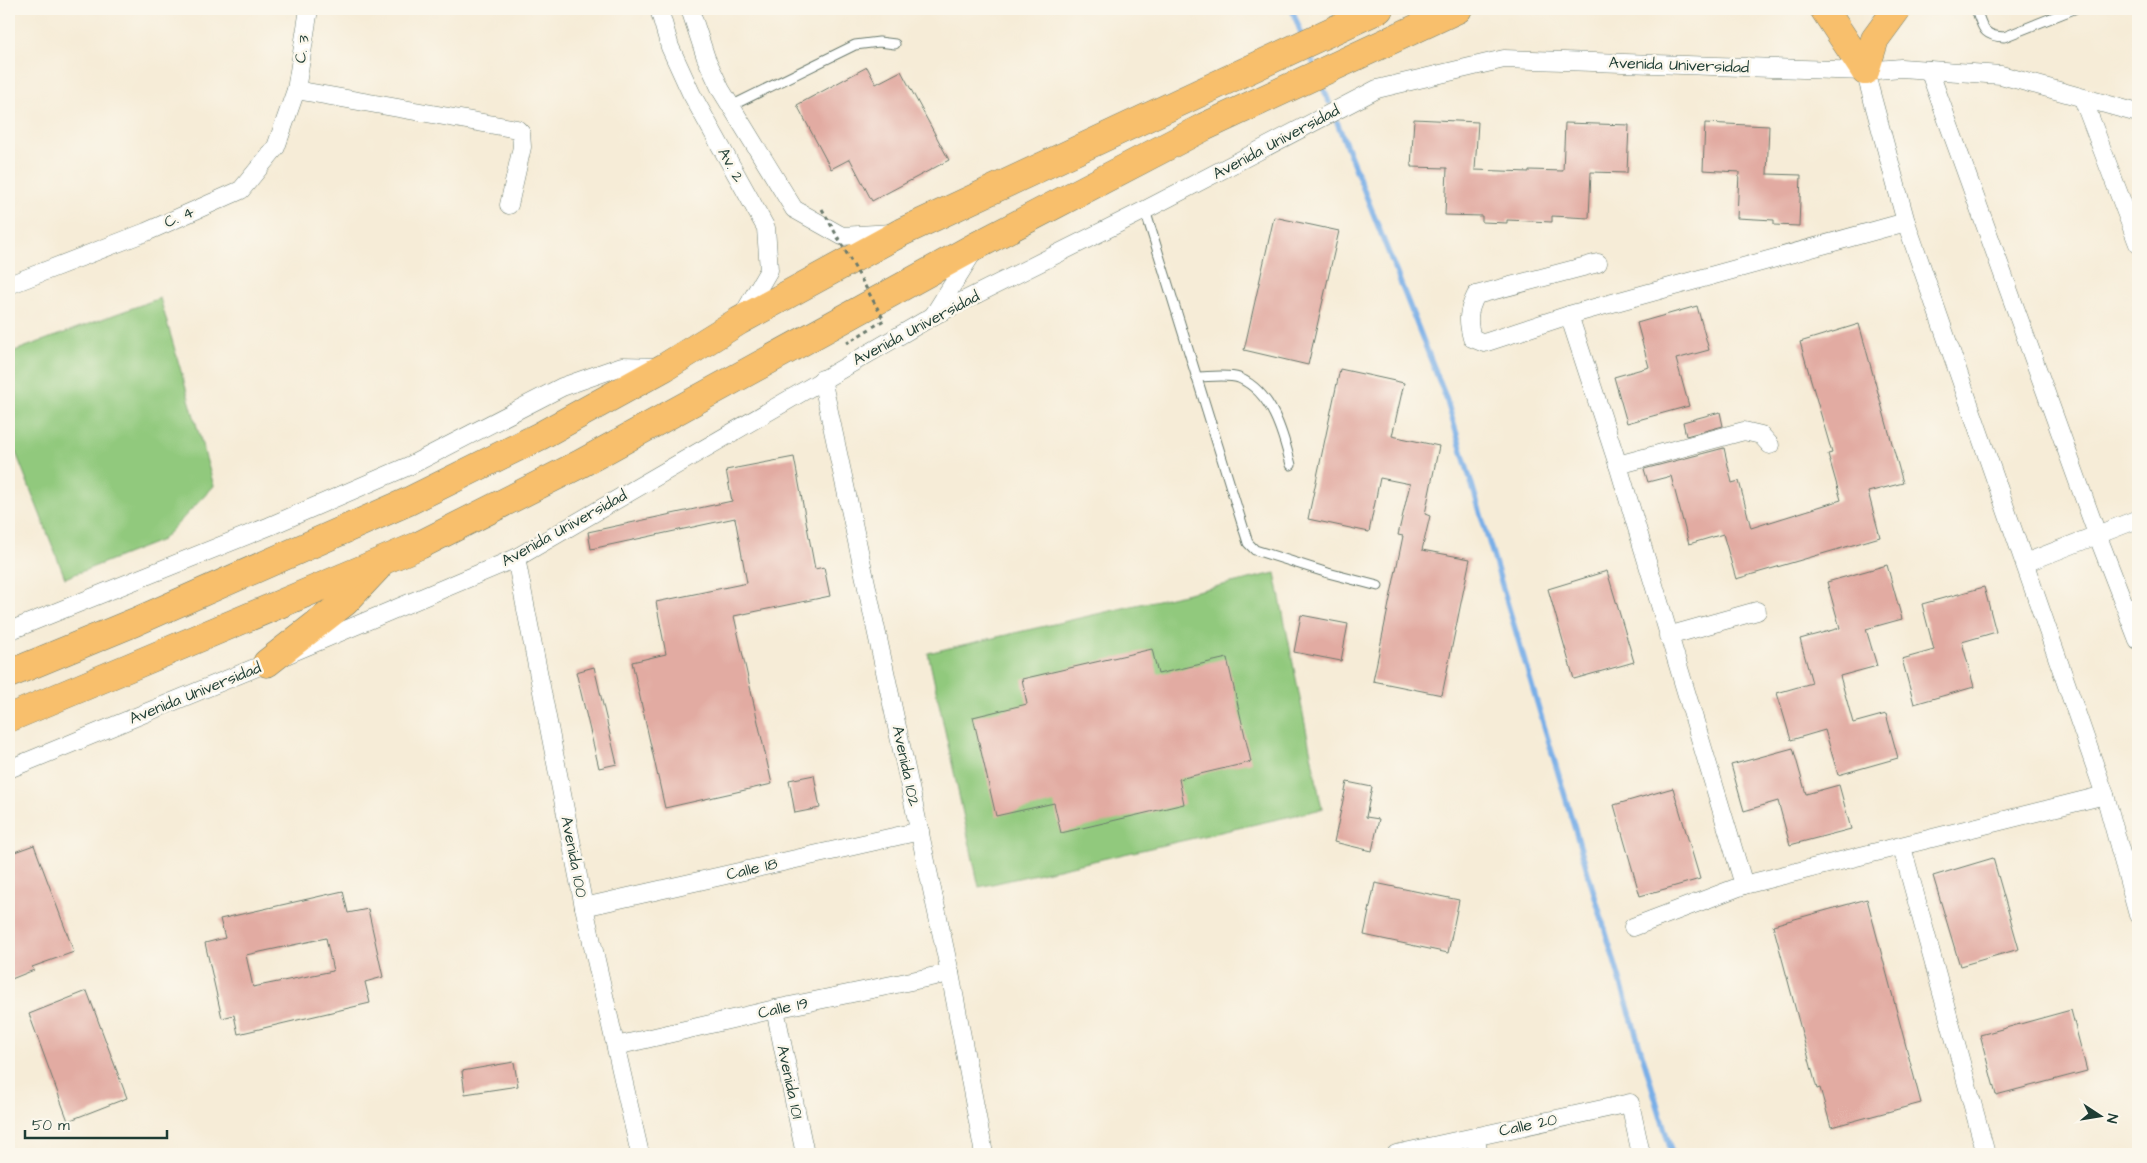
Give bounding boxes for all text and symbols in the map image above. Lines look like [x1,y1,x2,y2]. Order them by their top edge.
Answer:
street label: C. 3 [289,33,315,65]
street label: Avenida Universidad [1608,52,1750,78]
street label: Avenida Universidad [1209,99,1343,185]
street label: Av. 2 [713,144,749,186]
street label: C. 4 [160,201,198,233]
street label: Avenida Universidad [849,285,983,371]
street label: Avenida Universidad [497,484,631,572]
street label: Avenida Universidad [126,656,264,730]
street label: Avenida 102 [887,724,925,808]
street label: Avenida 100 [555,814,593,900]
street label: Calle 18 [724,852,780,886]
street label: Calle 19 [756,992,810,1024]
street label: Avenida 101 [771,1043,809,1121]
north arrow [2074,1090,2124,1140]
scale bar [25,1108,168,1140]
street label: Calle 20 [1497,1108,1559,1142]
text: N [2101,1112,2122,1125]
text: 50 m [32,1115,70,1136]

